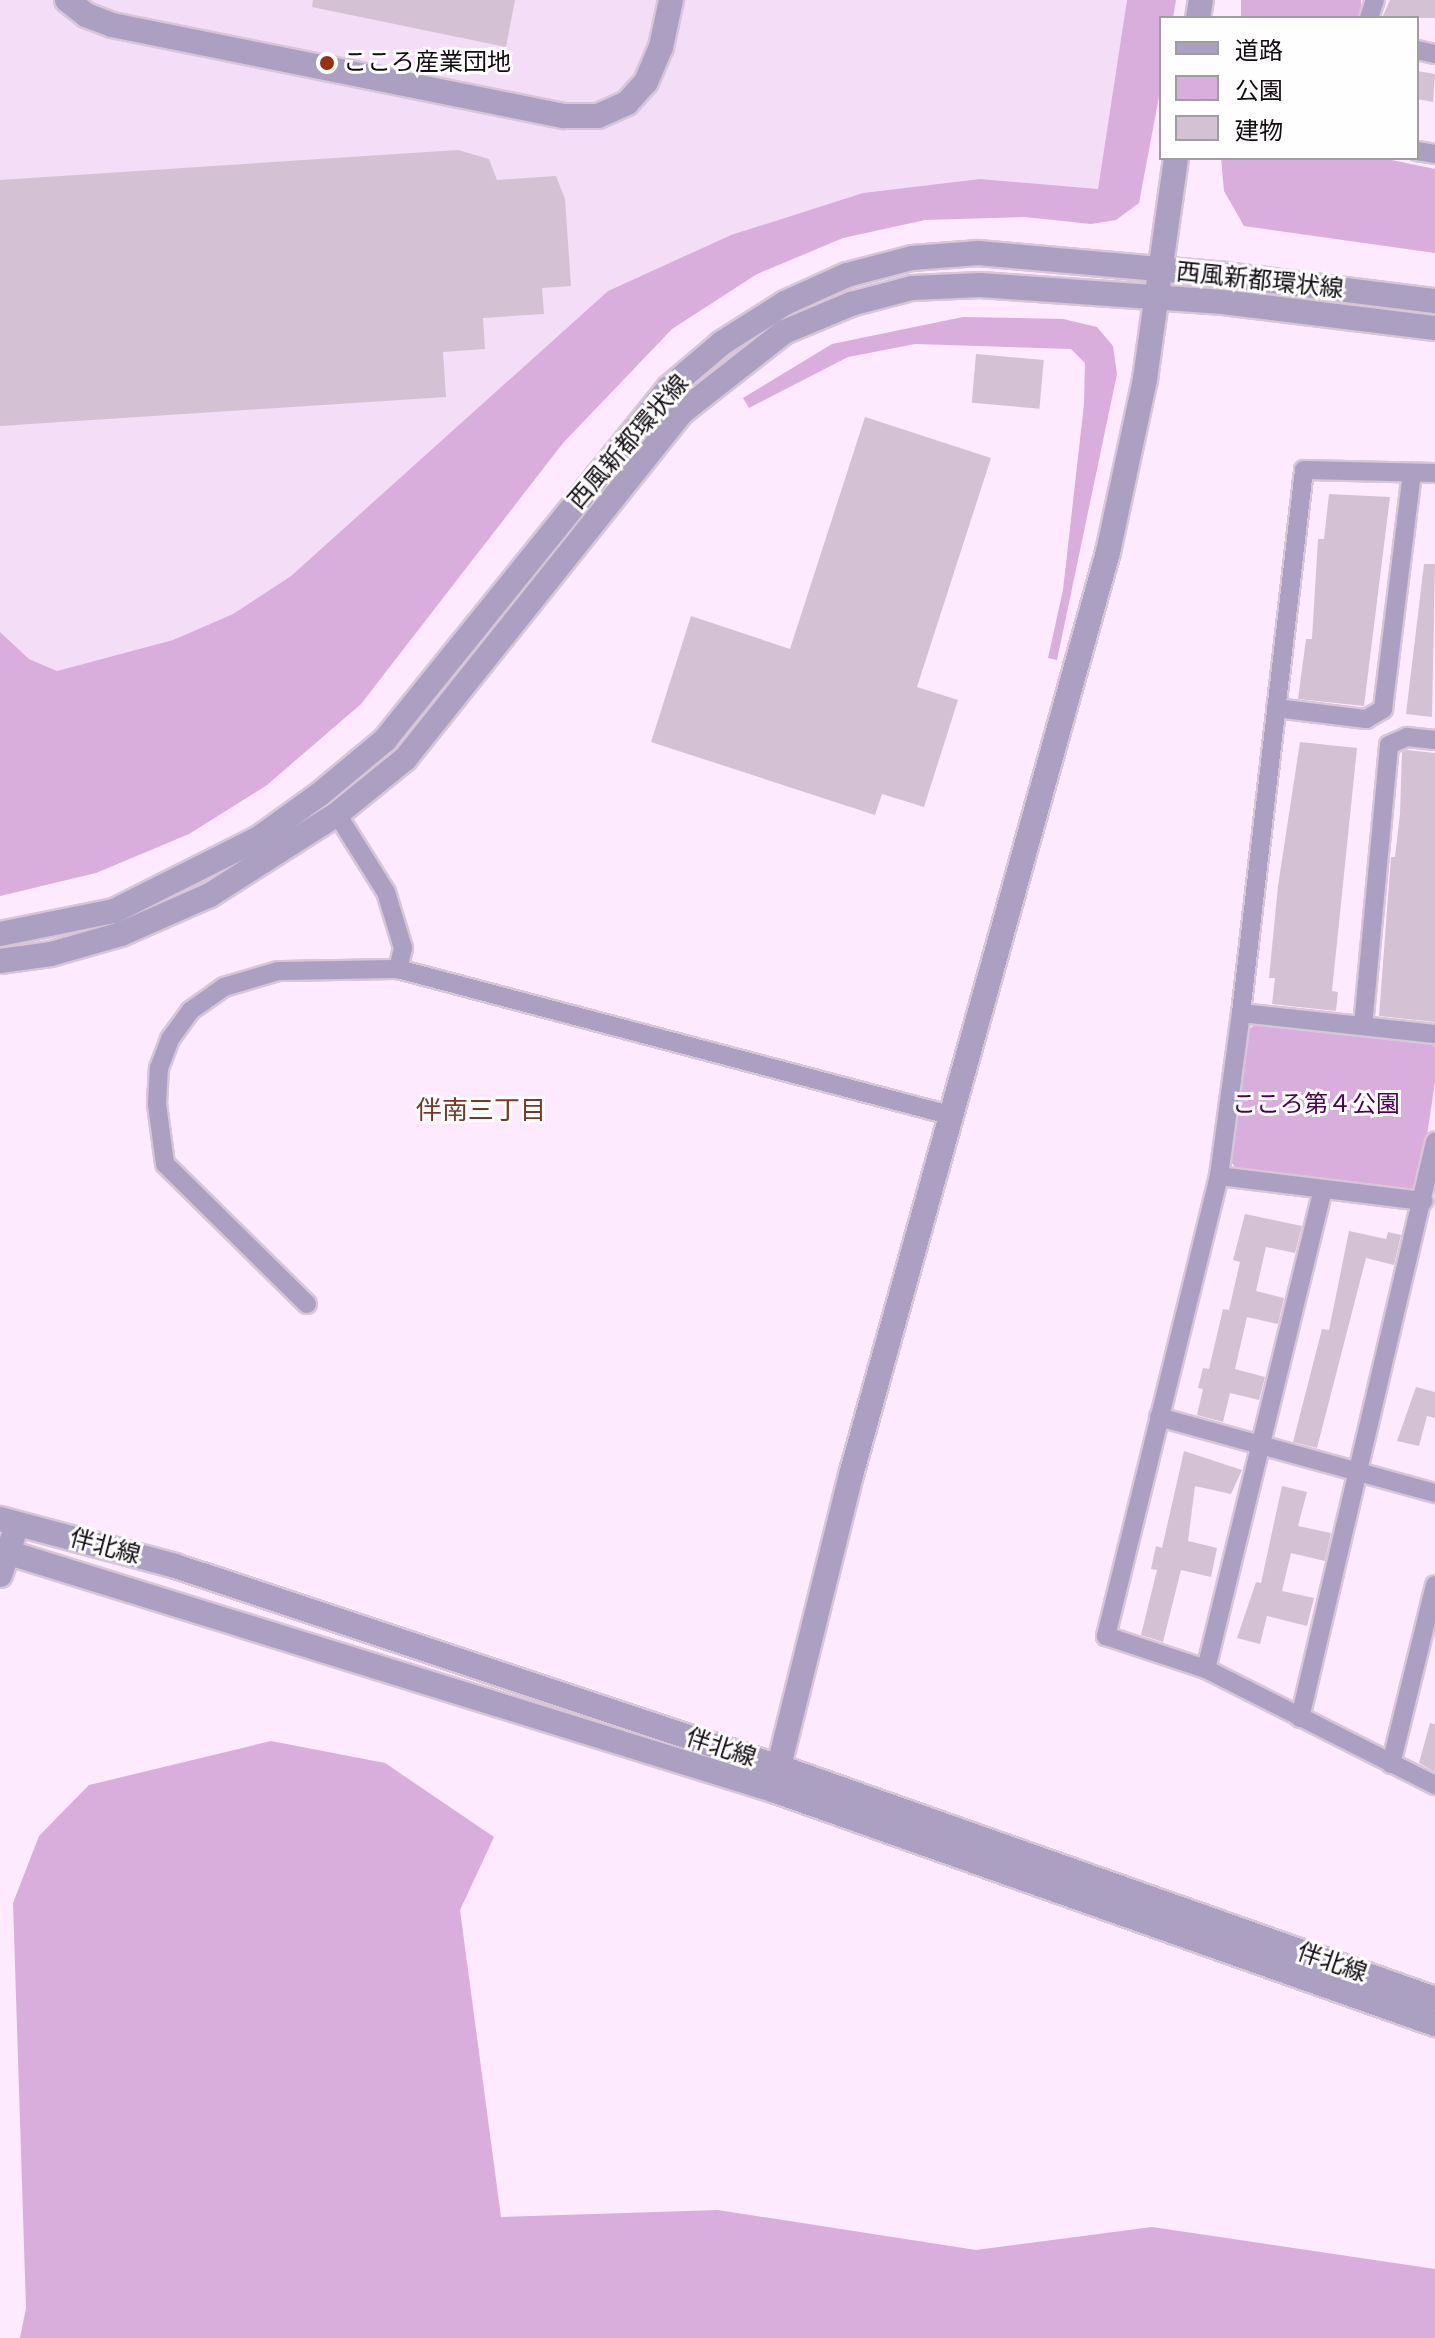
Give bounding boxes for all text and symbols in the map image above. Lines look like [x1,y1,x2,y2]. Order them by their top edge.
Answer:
legend [1159,16,1419,160]
text: 道路 [1235,37,1283,65]
place label: こころ産業団地 [343,49,511,77]
marker: こころ産業団地 [318,54,336,72]
text: 公園 [1235,77,1283,105]
text: 建物 [1235,117,1283,145]
street label: 西風新都環状線 [1175,258,1345,304]
street label: 西風新都環状線 [563,369,695,515]
park label: こころ第４公園 [1232,1091,1400,1119]
district label: 伴南三丁目 [416,1095,546,1127]
street label: 伴北線 [66,1524,144,1570]
street label: 伴北線 [682,1723,760,1773]
street label: 伴北線 [1293,1938,1371,1988]

